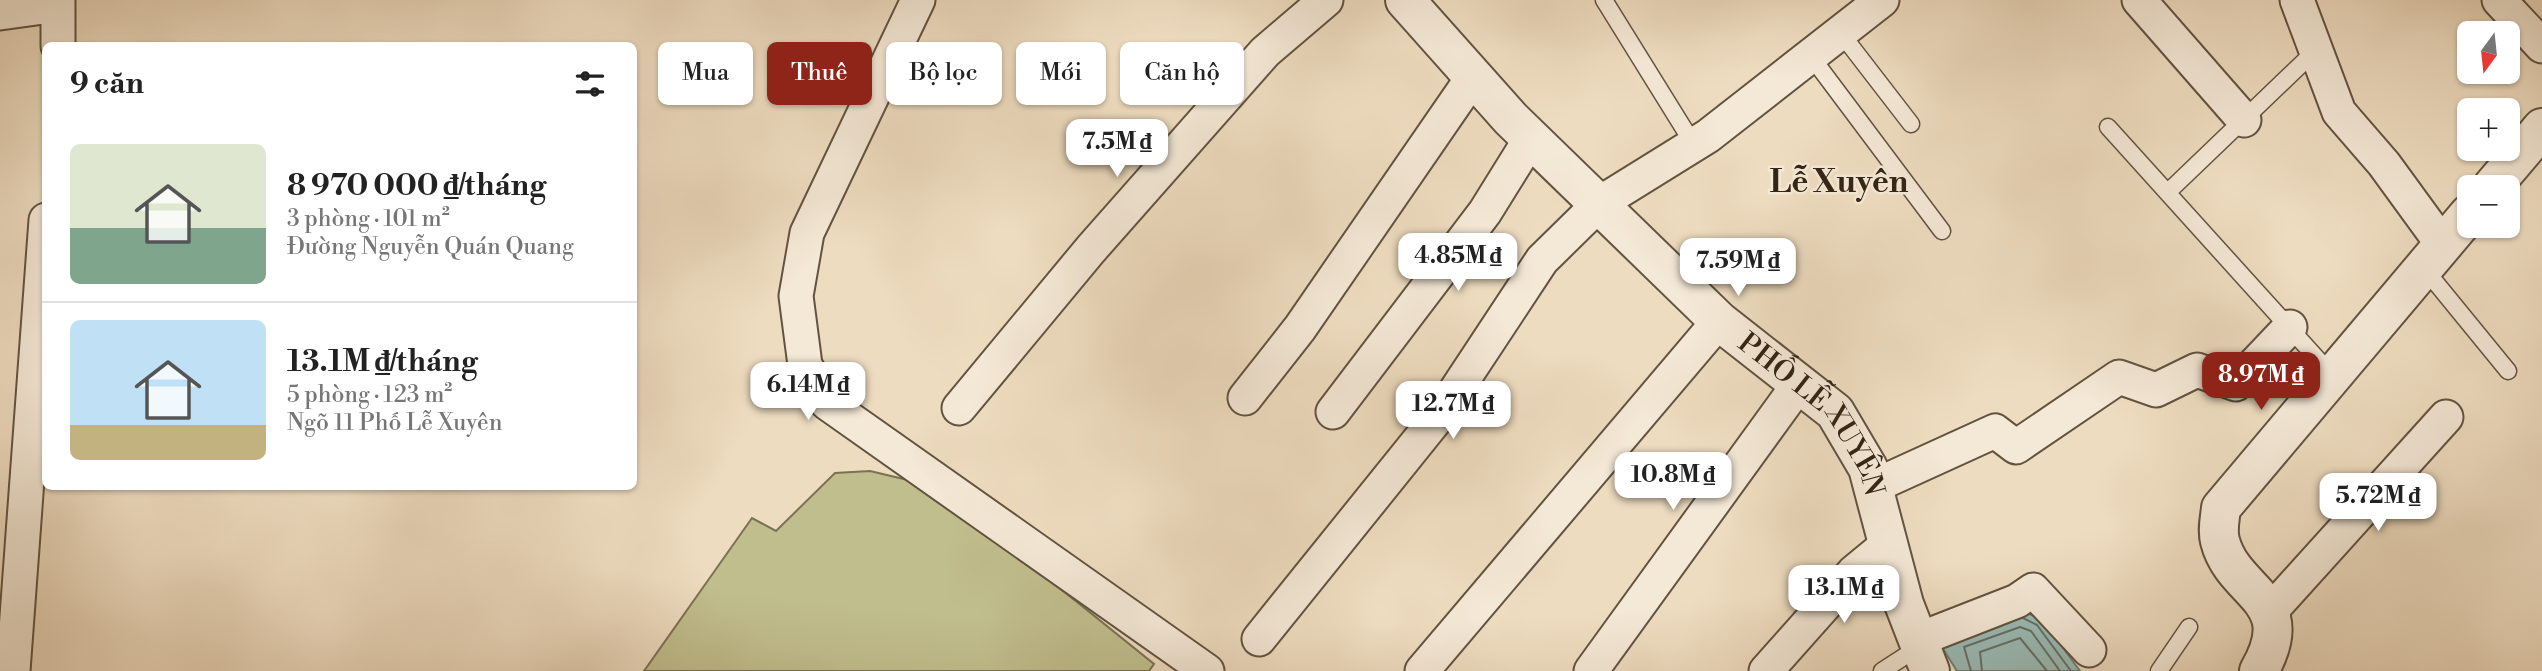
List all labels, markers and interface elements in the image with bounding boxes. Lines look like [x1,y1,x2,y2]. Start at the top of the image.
north arrow [2457,21,2520,84]
map controls [2457,21,2520,238]
chip: Mua [658,42,753,105]
chip: Thuê [767,42,872,105]
chip: Bộ lọc [886,42,1002,105]
chip: Mới [1016,42,1106,105]
chip: Căn hộ [1120,42,1244,105]
text: 9 căn [70,65,144,103]
icon: filters [571,65,609,103]
button: + [2457,98,2520,161]
pin: 7.5M ₫ [1060,120,1174,179]
text: 7.5M ₫ [1082,128,1152,156]
district label: Lễ Xuyên [1770,162,1909,202]
text: 8 970 000 ₫/tháng [287,167,546,205]
icon: home [126,172,210,256]
button: − [2457,175,2520,238]
text: 3 phòng · 101 m² [287,205,450,233]
text: Đường Nguyễn Quán Quang [287,233,574,261]
pin: 4.85M ₫ [1393,233,1523,293]
pin: 7.59M ₫ [1673,238,1803,298]
text: 4.85M ₫ [1414,242,1502,270]
text: 7.59M ₫ [1696,247,1780,275]
street label: PHỐ LỄ XUYÊN [1731,325,1892,500]
text: 13.1M ₫/tháng [287,343,478,381]
icon: home [126,348,210,432]
pin: 8.97M ₫ [2196,352,2326,412]
text: 8.97M ₫ [2218,361,2304,389]
pin: 6.14M ₫ [743,362,873,422]
text: 6.14M ₫ [766,371,850,399]
text: 5 phòng · 123 m² [287,381,452,409]
pin: 12.7M ₫ [1388,382,1518,441]
text: 12.7M ₫ [1412,390,1494,418]
text: Ngõ 11 Phố Lễ Xuyên [287,409,502,437]
pin: 10.8M ₫ [1608,452,1738,512]
text: 10.8M ₫ [1631,461,1715,489]
pin: 5.72M ₫ [2313,474,2443,533]
text: 5.72M ₫ [2336,482,2420,510]
pin: 13.1M ₫ [1779,566,1909,625]
text: 13.1M ₫ [1804,574,1884,602]

